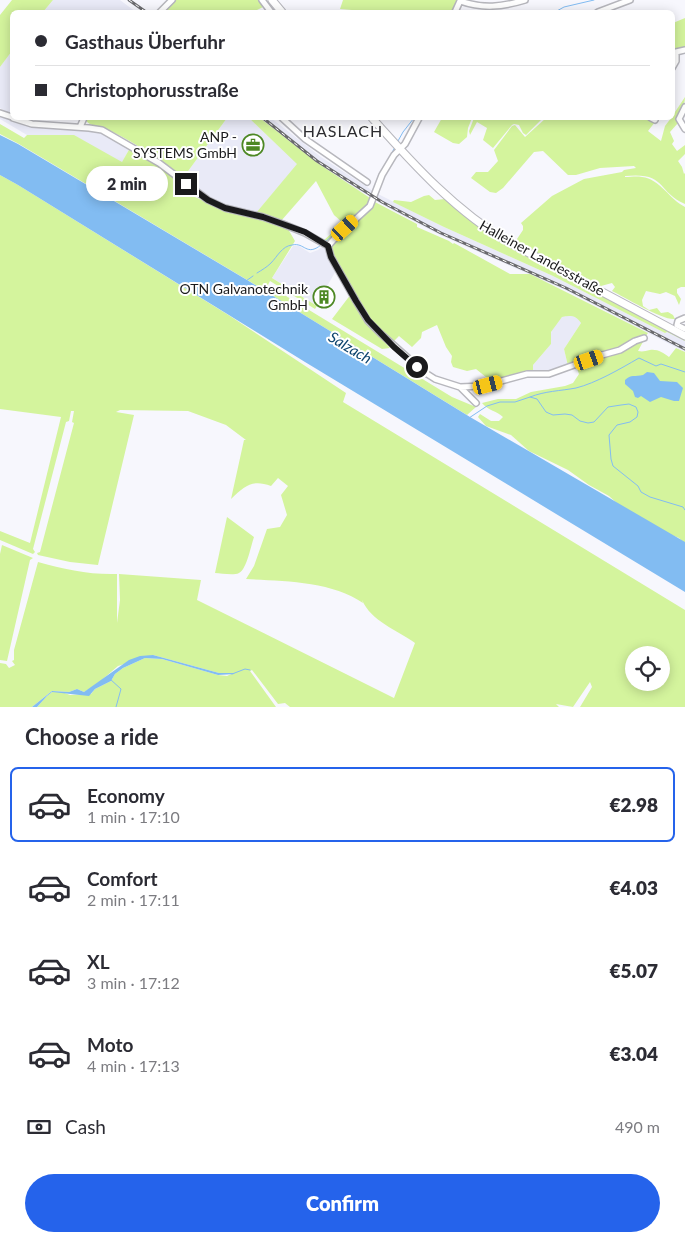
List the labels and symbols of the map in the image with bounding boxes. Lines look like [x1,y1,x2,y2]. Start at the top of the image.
district label: HASLACH [303,121,383,140]
place label: ANP - SYSTEMS GmbH [133,128,237,161]
office icon: ANP - SYSTEMS GmbH [241,133,265,157]
callout: 2 min [86,166,168,202]
route end [175,173,197,195]
car [328,212,361,244]
street label: Halleiner Landesstraße [477,216,608,299]
place label: OTN Galvanotechnik GmbH [179,280,309,313]
building icon: OTN Galvanotechnik GmbH [312,285,336,309]
water label: Salzach [326,327,375,367]
car [572,348,605,372]
route start [406,356,428,378]
car [471,374,504,396]

